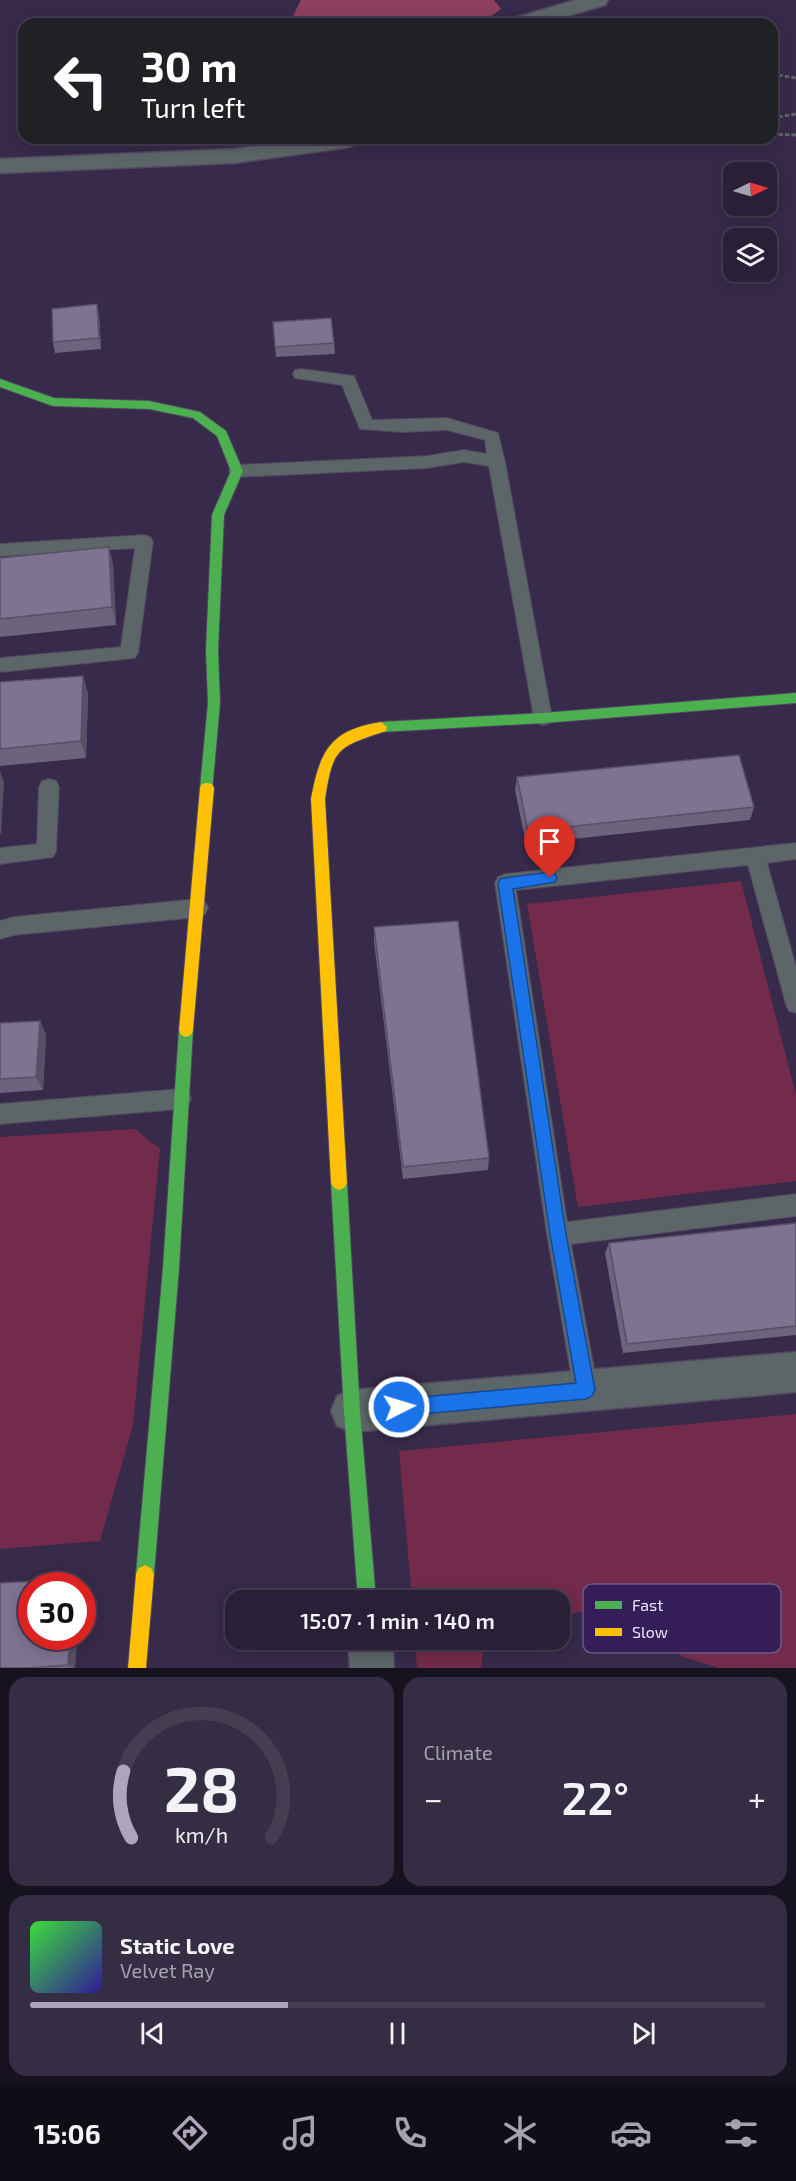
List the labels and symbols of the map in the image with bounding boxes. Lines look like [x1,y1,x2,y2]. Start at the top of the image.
north arrow [723,162,777,216]
pin [524,816,575,878]
position arrow [367,1375,431,1439]
speed limit sign: 30 [18,1572,96,1650]
legend [583,1584,781,1653]
text: Fast [632,1595,663,1614]
text: Slow [632,1622,668,1641]

